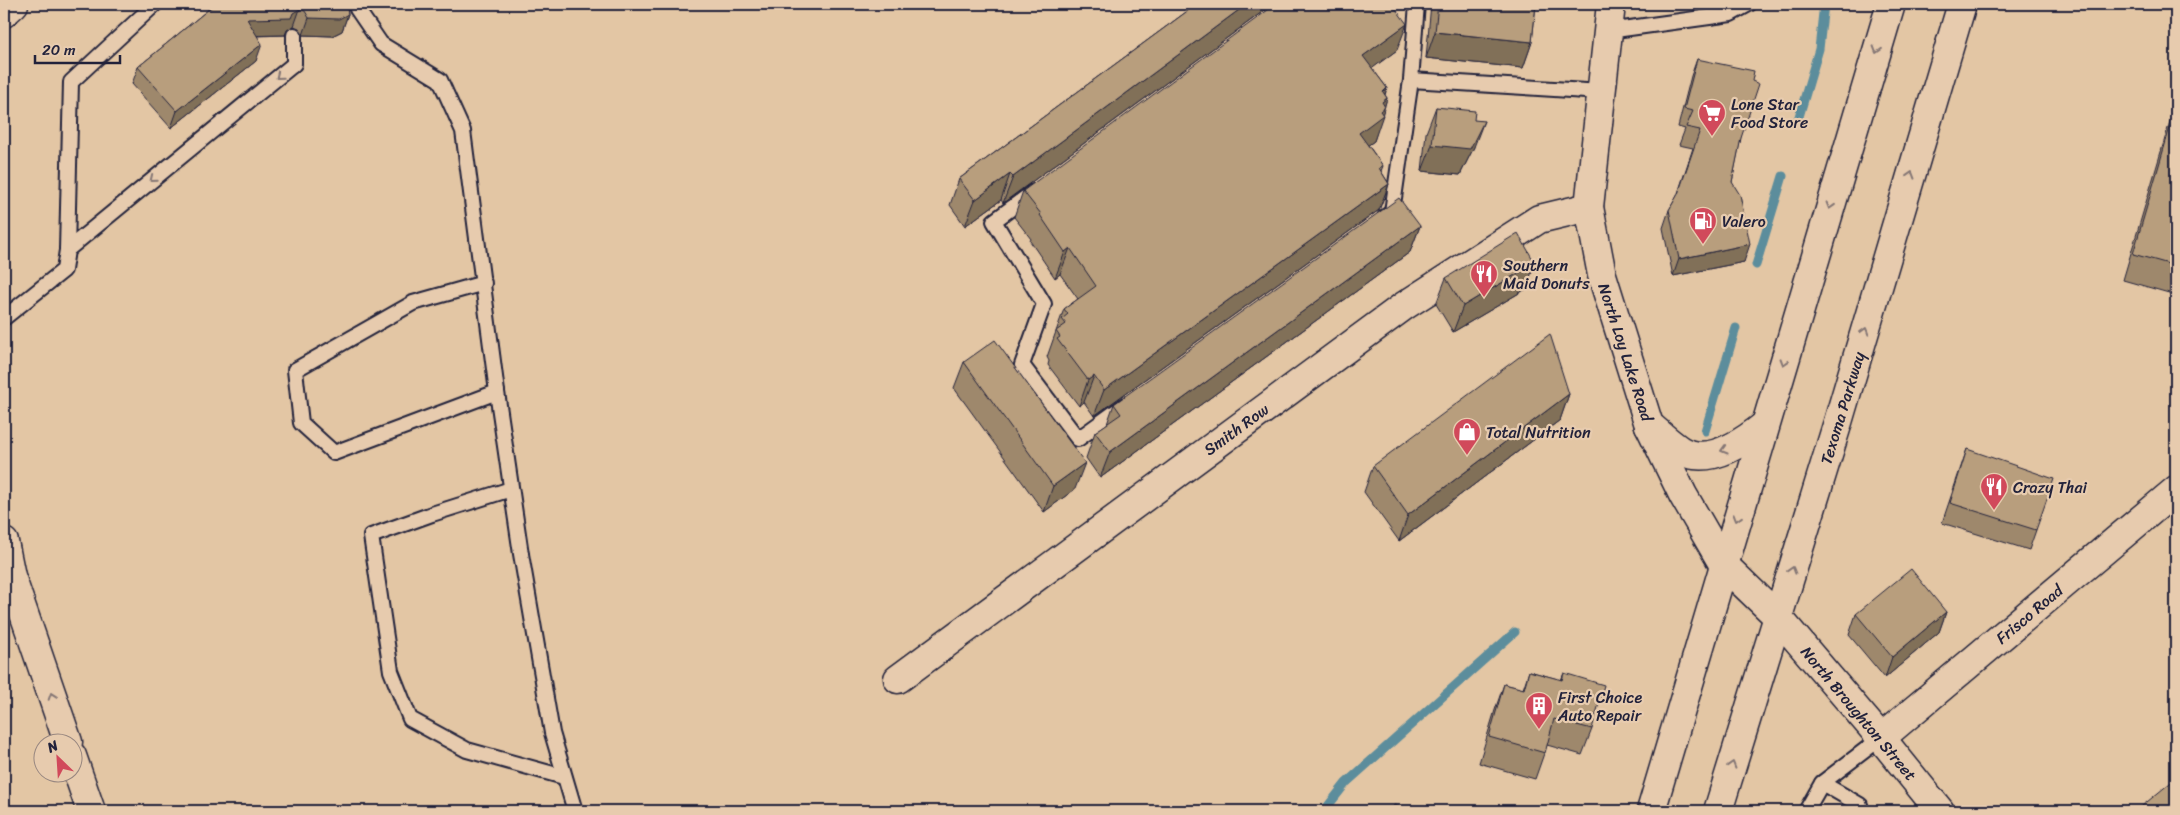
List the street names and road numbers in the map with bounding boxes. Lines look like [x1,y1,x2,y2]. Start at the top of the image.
street label: North Loy Lake Road [1589,279,1662,427]
street label: Texoma Parkway [1812,347,1874,468]
street label: Smith Row [1197,395,1276,463]
street label: Frisco Road [1989,576,2071,652]
street label: North Broughton Street [1793,639,1924,788]

